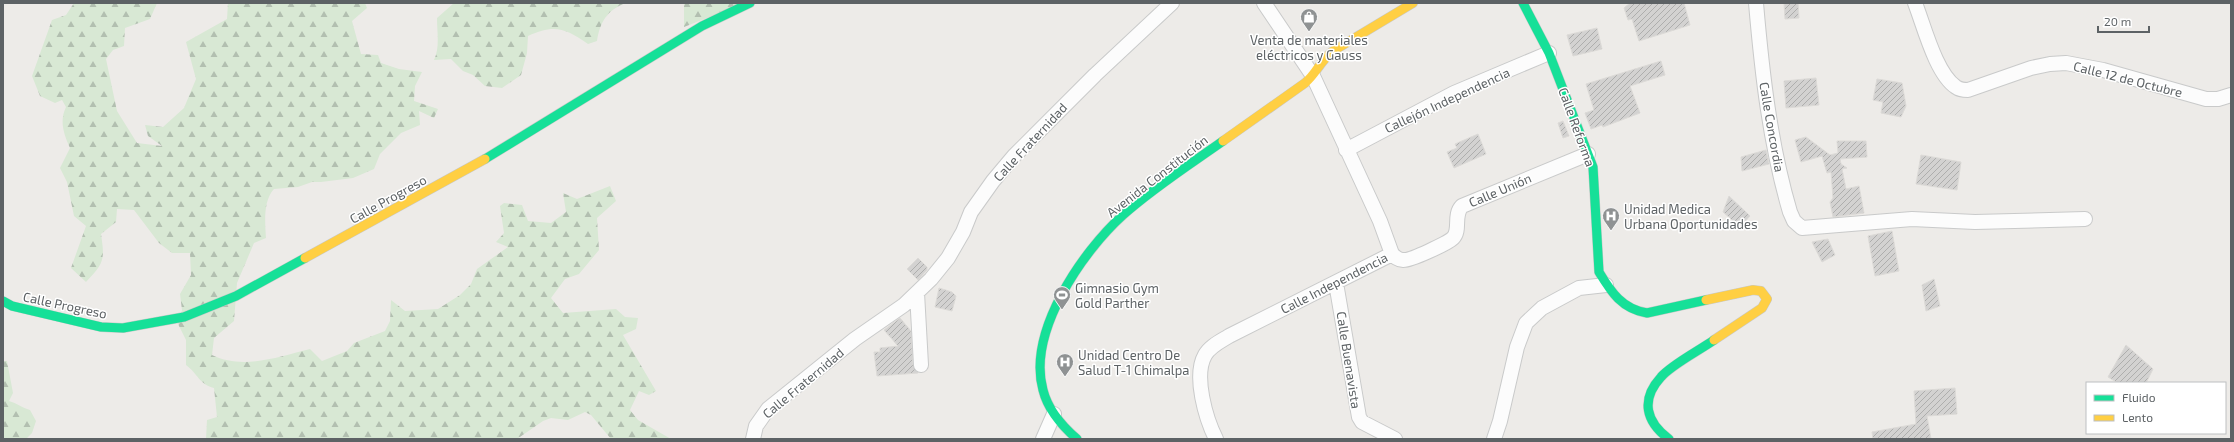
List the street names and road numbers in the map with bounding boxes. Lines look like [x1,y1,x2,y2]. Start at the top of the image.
street label: Calle 12 de Octubre [2072,58,2184,100]
street label: Callejón Independencia [1382,64,1512,136]
street label: Calle Concordia [1756,81,1788,173]
street label: Calle Reforma [1555,85,1599,169]
street label: Calle Fraternidad [990,100,1070,184]
street label: Avenida Constitución [1103,132,1211,220]
street label: Calle Unión [1466,170,1534,210]
street label: Calle Progreso [347,171,429,227]
street label: Calle Independencia [1278,249,1390,317]
street label: Calle Progreso [22,288,108,322]
street label: Calle Buenavista [1333,310,1365,410]
street label: Calle Fraternidad [759,344,847,422]

